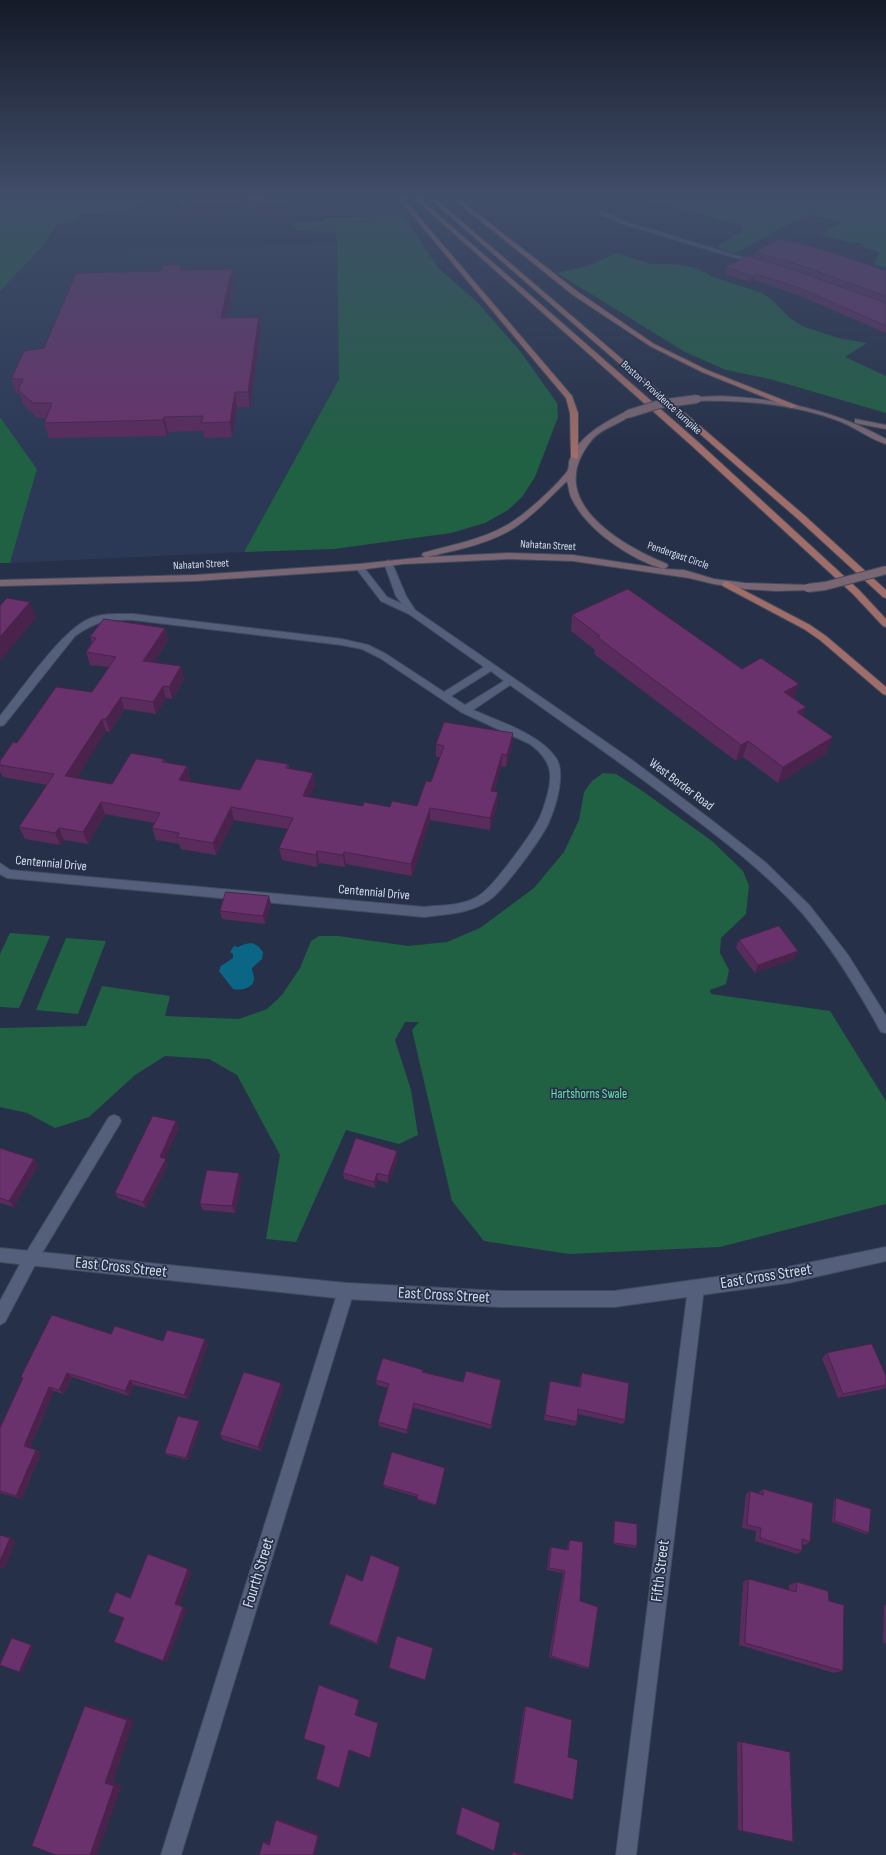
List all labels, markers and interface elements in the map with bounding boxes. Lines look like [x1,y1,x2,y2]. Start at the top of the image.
street label: Boston-Providence Turnpike [618,358,704,438]
street label: Nahatan Street [520,538,576,554]
street label: Pendergast Circle [645,539,711,573]
street label: Nahatan Street [173,557,229,573]
street label: West Border Road [646,756,716,814]
street label: Centennial Drive [15,853,87,875]
street label: Centennial Drive [338,882,410,904]
park label: Hartshorns Swale [551,1087,627,1103]
street label: East Cross Street [74,1254,168,1282]
street label: East Cross Street [719,1260,813,1294]
street label: East Cross Street [398,1284,490,1308]
street label: Fourth Street [239,1536,279,1610]
street label: Fifth Street [648,1539,674,1603]

